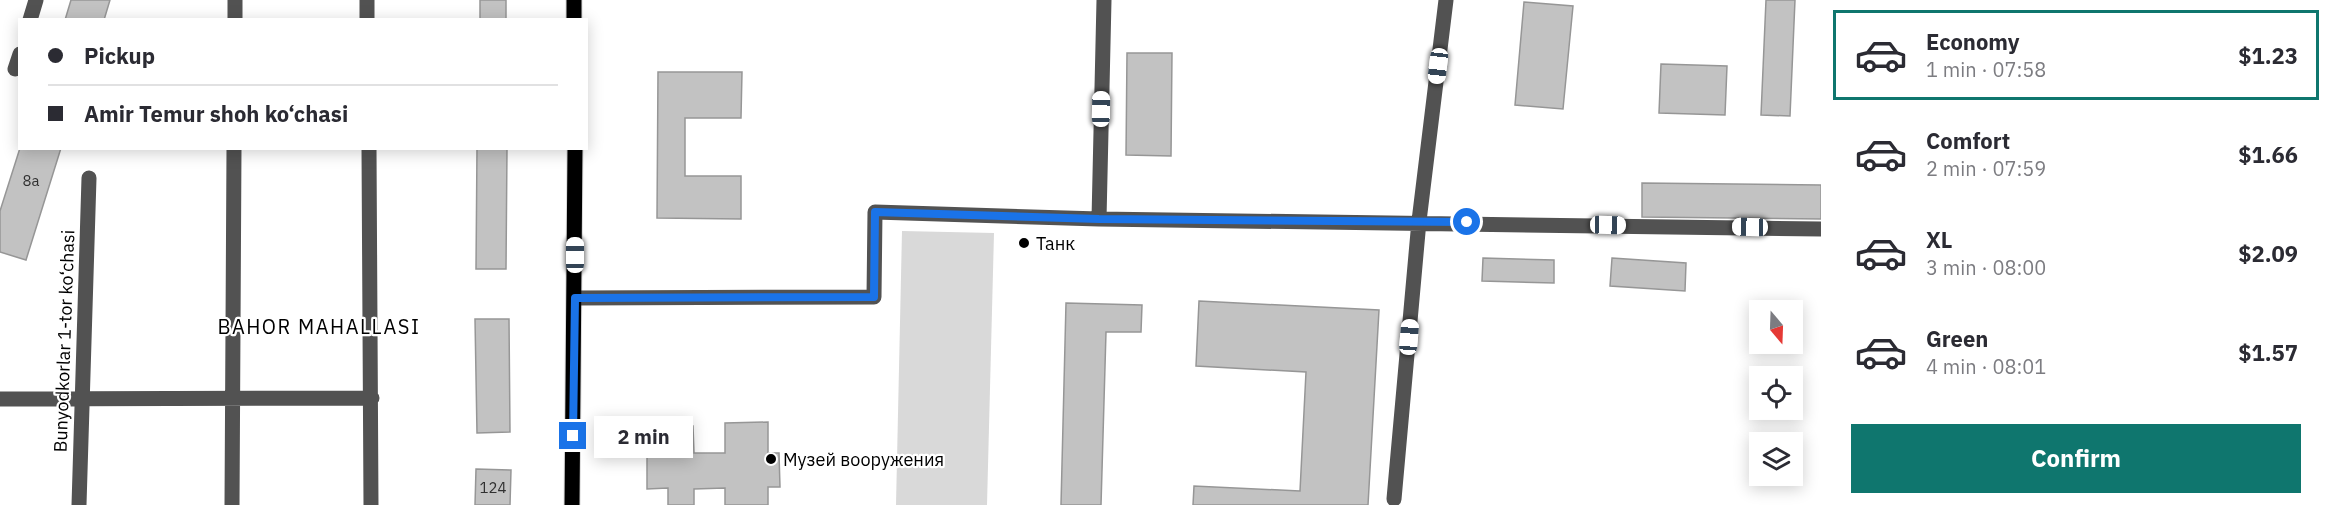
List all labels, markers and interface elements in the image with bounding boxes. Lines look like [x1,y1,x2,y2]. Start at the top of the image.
text: Economy [1926,27,2020,56]
icon: car [1854,28,1908,82]
text: Pickup [84,41,155,70]
text: $1.23 [2238,41,2298,70]
car [1427,47,1449,85]
text: 1 min · 07:58 [1926,56,2046,83]
car [1092,91,1110,127]
text: Amir Temur shoh ko‘chasi [84,99,348,128]
text: Comfort [1926,126,2010,155]
icon: car [1854,127,1908,181]
text: $1.66 [2238,140,2298,169]
text: 2 min · 07:59 [1926,155,2046,182]
house number: 8a [22,171,40,190]
route start [1453,208,1480,235]
car [1590,216,1626,234]
car [1732,218,1768,236]
text: XL [1926,225,1952,254]
icon: car [1854,226,1908,280]
street label: Bunyodkorlar 1-tor ko‘chasi [49,229,79,453]
place label: Танк [1036,232,1075,255]
marker: Танк [1017,236,1031,250]
car [566,237,584,273]
text: $2.09 [2238,239,2298,268]
text: 3 min · 08:00 [1926,254,2046,281]
north arrow [1749,300,1803,354]
map controls [1749,300,1803,486]
district label: BAHOR MAHALLASI [218,313,420,340]
car [1398,318,1420,356]
text: Green [1926,324,1988,353]
icon: car [1854,325,1908,379]
text: $1.57 [2238,338,2298,367]
text: 4 min · 08:01 [1926,353,2046,380]
button: locate [1749,366,1803,420]
callout: 2 min [594,415,693,457]
route end [559,422,586,449]
text: 2 min [617,423,670,450]
button: Confirm [1851,424,2301,493]
button: layers [1749,432,1803,486]
place label: Музей вооружения [783,448,944,471]
marker: Музей вооружения [764,452,778,466]
house number: 124 [479,478,507,497]

